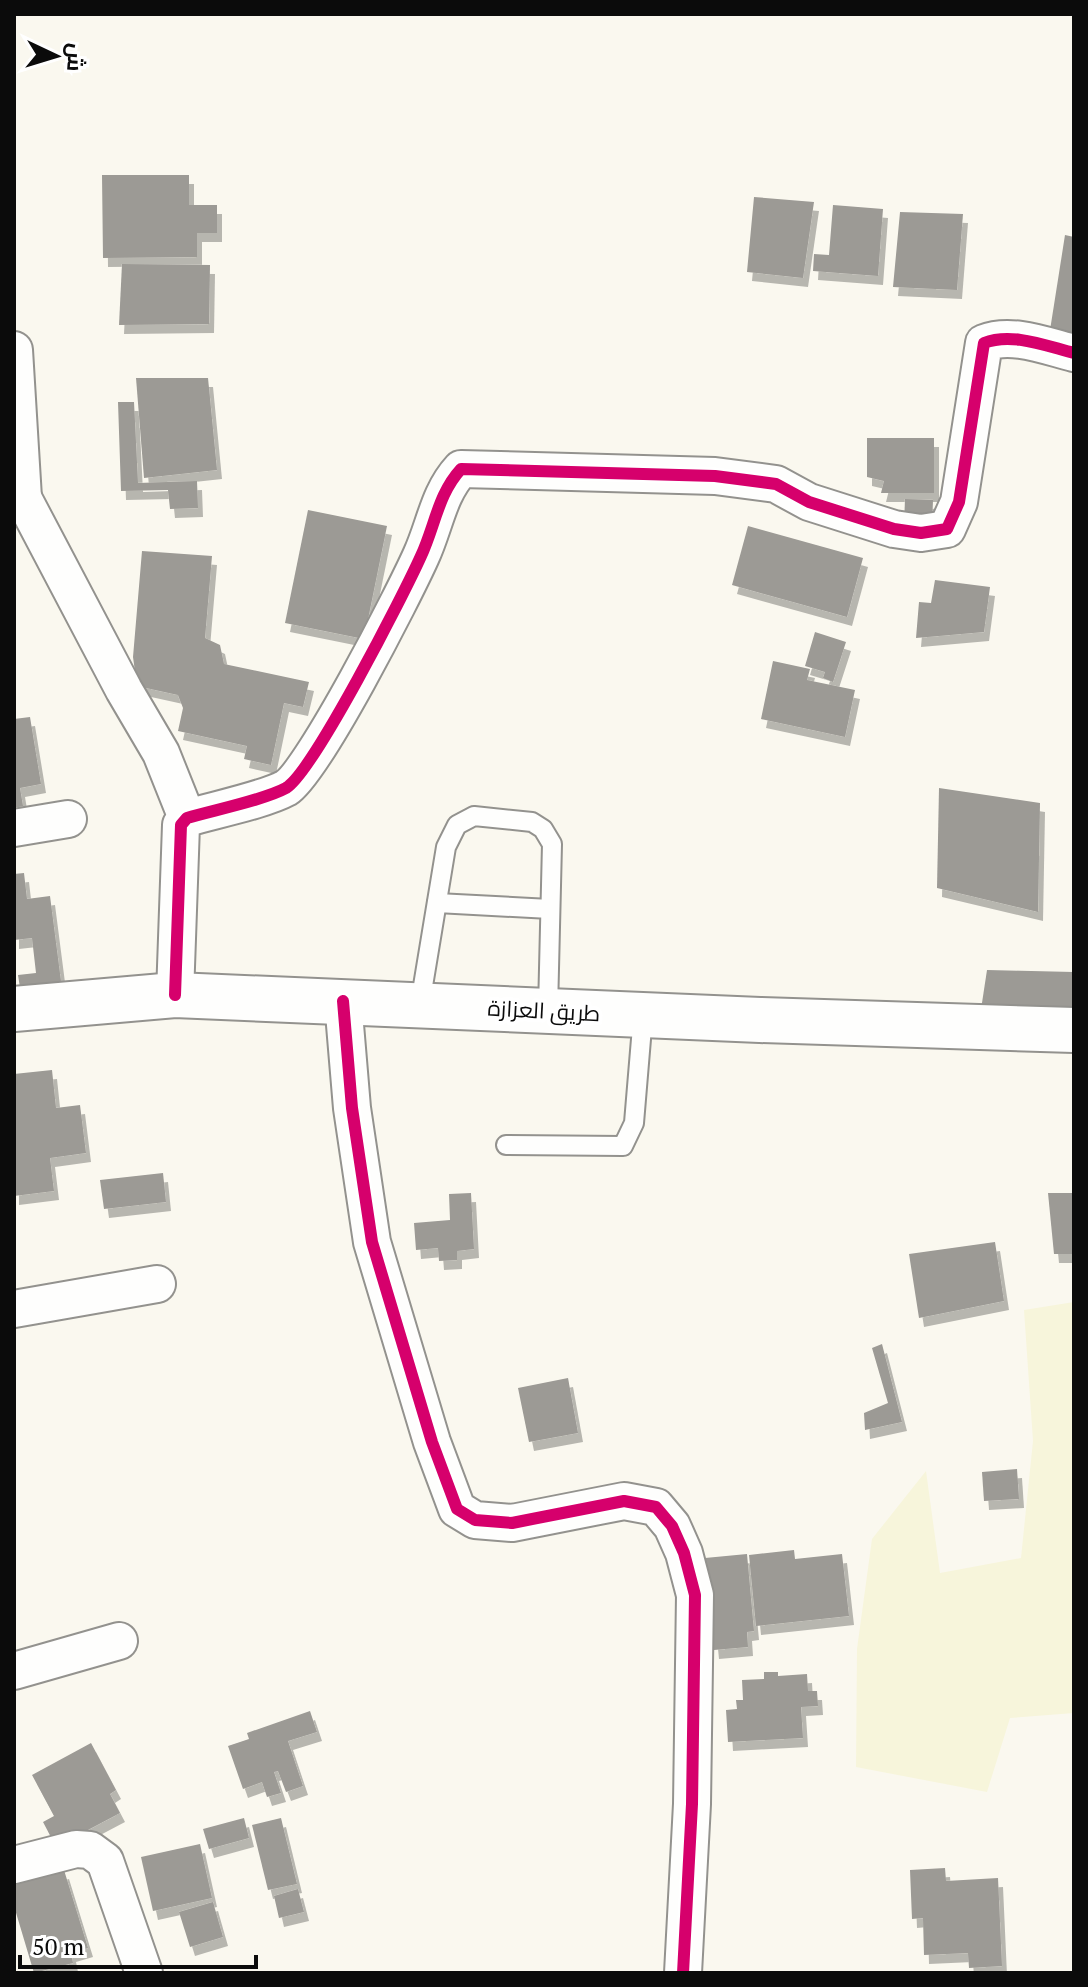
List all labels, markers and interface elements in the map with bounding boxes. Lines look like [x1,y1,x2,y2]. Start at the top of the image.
north arrow [16,16,96,96]
text: ش [61,42,92,73]
street label: طريق العزازة [487,993,601,1027]
scale bar [20,1919,256,1969]
text: 50 m [32,1930,84,1962]

